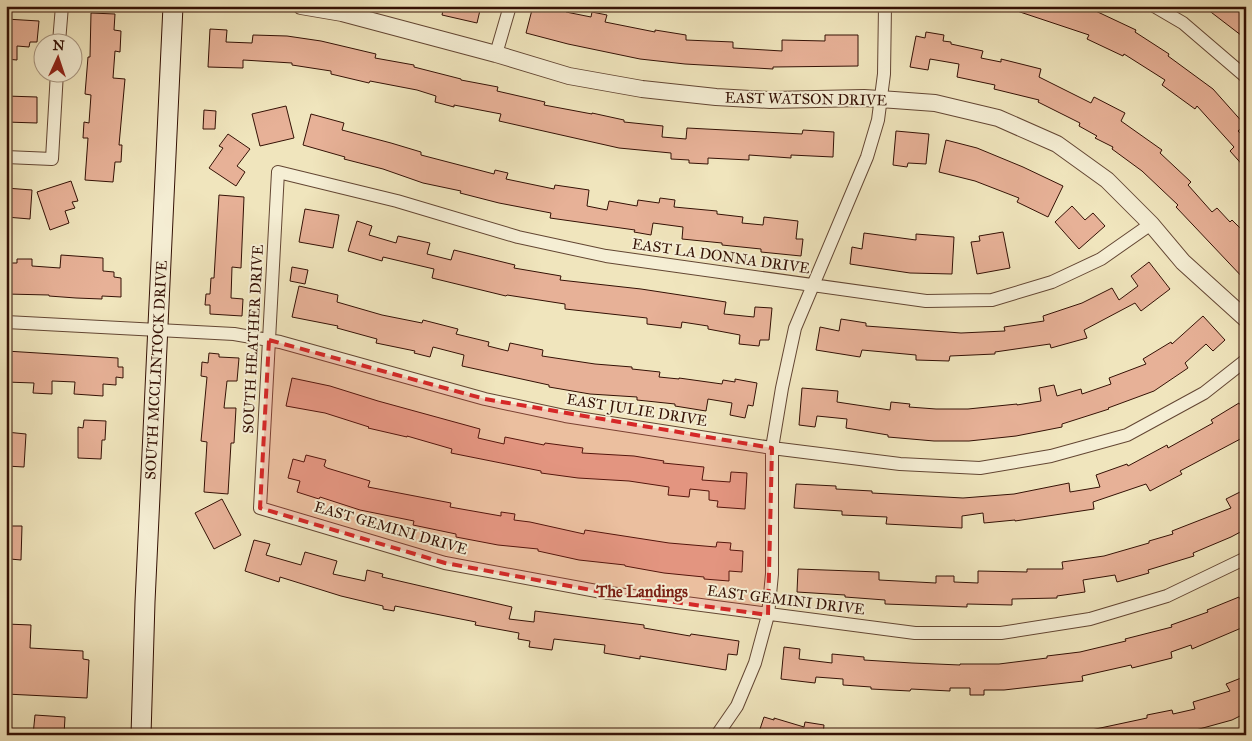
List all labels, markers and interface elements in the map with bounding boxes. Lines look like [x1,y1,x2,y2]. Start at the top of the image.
north arrow [32,32,82,82]
text: N [52,37,65,54]
street label: EAST WATSON DRIVE [725,89,888,109]
street label: EAST LA DONNA DRIVE [631,235,811,277]
street label: SOUTH HEATHER DRIVE [239,244,267,434]
street label: SOUTH MCCLINTOCK DRIVE [141,259,171,480]
street label: EAST JULIE DRIVE [565,390,709,431]
street label: EAST GEMINI DRIVE [312,497,470,559]
street label: EAST GEMINI DRIVE [706,581,866,619]
district label: The Landings [595,582,688,602]

